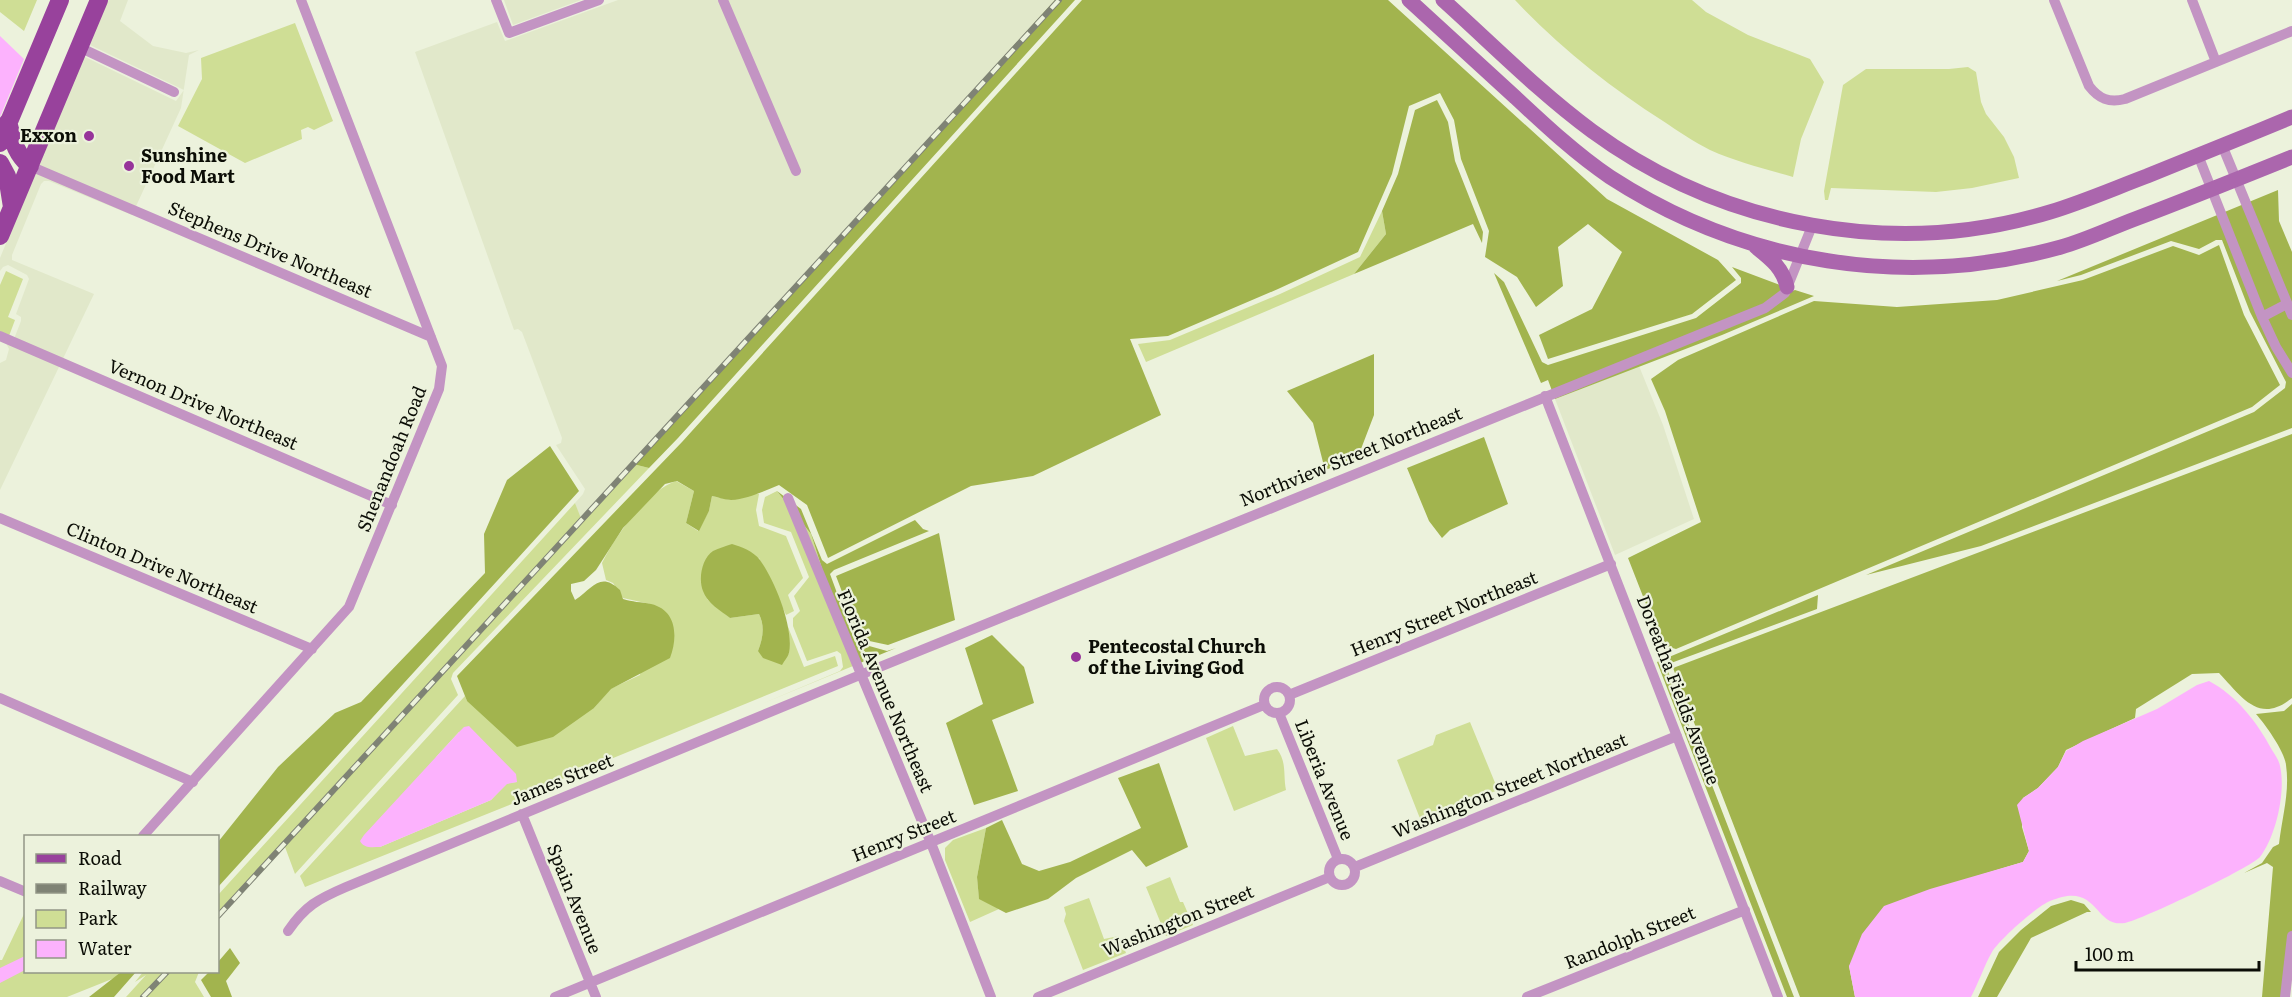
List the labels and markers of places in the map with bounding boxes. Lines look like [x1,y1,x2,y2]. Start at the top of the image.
place label: Exxon [20,121,77,148]
marker: Exxon [82,129,96,143]
place label: Sunshine Food Mart [141,141,235,189]
marker: Sunshine Food Mart [122,159,136,173]
place label: Pentecostal Church of the Living God [1088,632,1266,680]
marker: Pentecostal Church of the Living God [1069,650,1083,664]

